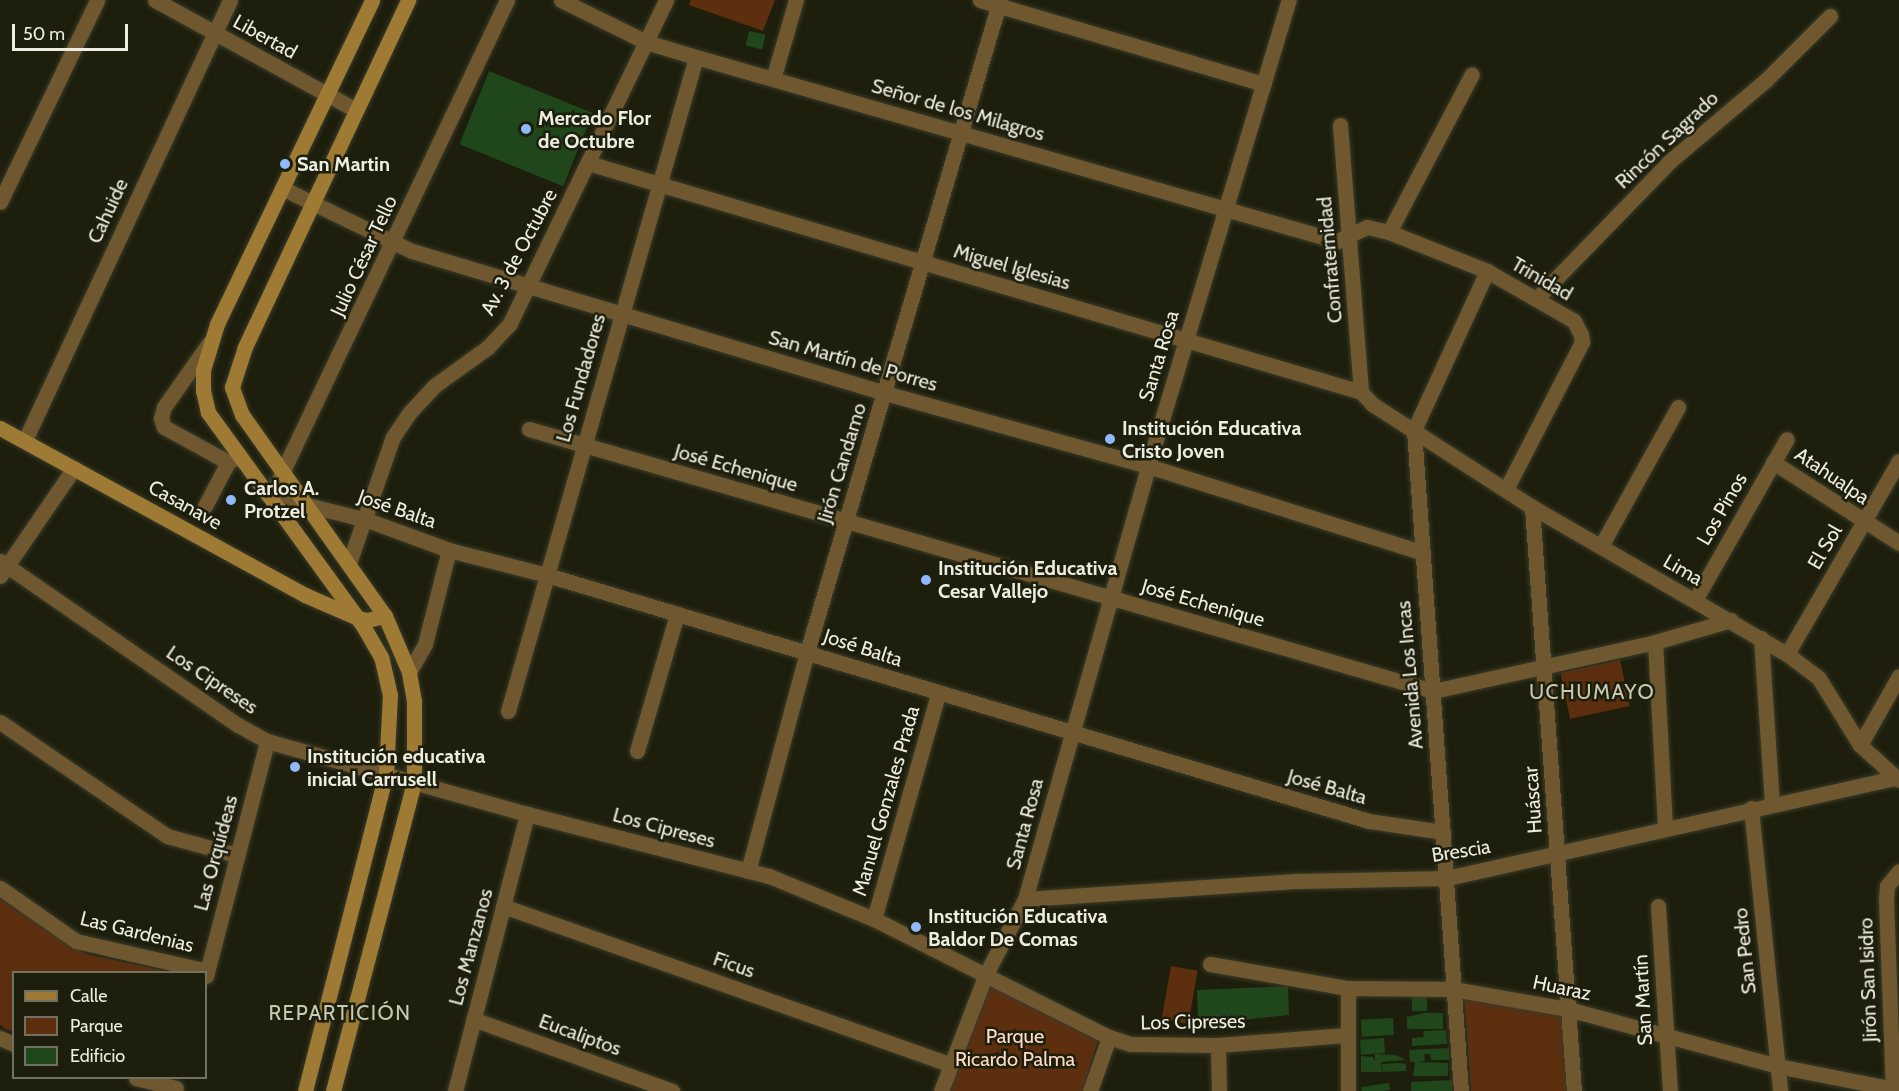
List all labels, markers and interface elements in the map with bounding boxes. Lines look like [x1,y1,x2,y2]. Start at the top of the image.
street label: Libertad [229,10,301,64]
scale bar [15,12,130,50]
text: 50 m [23,23,65,45]
street label: Señor de los Milagros [869,74,1047,146]
street label: Rincón Sagrado [1611,86,1723,194]
place label: Mercado Flor de Octubre [538,106,651,153]
marker: Mercado Flor de Octubre [519,122,533,136]
place label: San Martin [297,152,390,176]
marker: San Martin [278,157,292,171]
street label: Cahuide [83,175,133,247]
street label: Av. 3 de Octubre [476,185,562,319]
street label: Julio César Tello [326,192,402,320]
street label: Confraternidad [1313,196,1347,324]
street label: Miguel Iglesias [951,239,1073,295]
street label: Trinidad [1507,252,1577,306]
street label: Santa Rosa [1134,308,1184,404]
street label: Los Fundadores [551,311,611,445]
street label: San Martín de Porres [766,325,940,397]
street label: Jirón Candamo [812,400,872,526]
place label: Institución Educativa Cristo Joven [1122,416,1301,463]
marker: Institución Educativa Cristo Joven [1103,432,1117,446]
street label: José Echenique [672,439,800,497]
street label: Atahualpa [1790,442,1874,510]
street label: Los Pinos [1692,469,1752,549]
street label: Casanave [144,475,226,535]
place label: Carlos A. Protzel [244,476,319,523]
street label: José Balta [355,484,439,534]
marker: Carlos A. Protzel [222,491,240,509]
street label: El Sol [1803,520,1847,574]
street label: Lima [1659,549,1707,591]
place label: Institución Educativa Cesar Vallejo [938,556,1117,603]
marker: Institución Educativa Cesar Vallejo [919,573,933,587]
street label: José Echenique [1139,574,1267,632]
street label: Avenida Los Incas [1392,600,1428,750]
street label: José Balta [821,624,905,672]
street label: Los Cipreses [162,641,262,719]
district label: UCHUMAYO [1529,679,1655,705]
street label: Manuel Gonzales Prada [847,703,925,899]
place label: Institución educativa inicial Carrusell [307,744,486,791]
marker: Institución educativa inicial Carrusell [288,760,302,774]
street label: José Balta [1285,764,1369,810]
street label: Huáscar [1519,766,1547,834]
street label: Santa Rosa [1001,776,1049,872]
street label: Las Orquídeas [189,793,243,913]
street label: Los Cipreses [610,803,718,853]
street label: Brescia [1430,835,1492,867]
street label: Los Manzanos [444,886,498,1008]
place label: Institución Educativa Baldor De Comas [928,904,1107,951]
street label: Las Gardenias [78,906,196,958]
street label: San Pedro [1729,907,1761,995]
street label: Jirón San Isidro [1854,917,1882,1043]
marker: Institución Educativa Baldor De Comas [909,920,923,934]
street label: Ficus [710,947,758,983]
street label: San Martín [1629,954,1657,1046]
street label: Huaraz [1531,970,1593,1006]
legend [12,971,207,1079]
text: Calle [70,985,107,1007]
district label: REPARTICIÓN [268,1000,412,1026]
street label: Eucaliptos [536,1009,624,1061]
street label: Los Cipreses [1140,1009,1246,1035]
text: Parque [70,1015,123,1037]
park label: Parque Ricardo Palma [955,1024,1075,1071]
text: Edificio [70,1045,125,1067]

